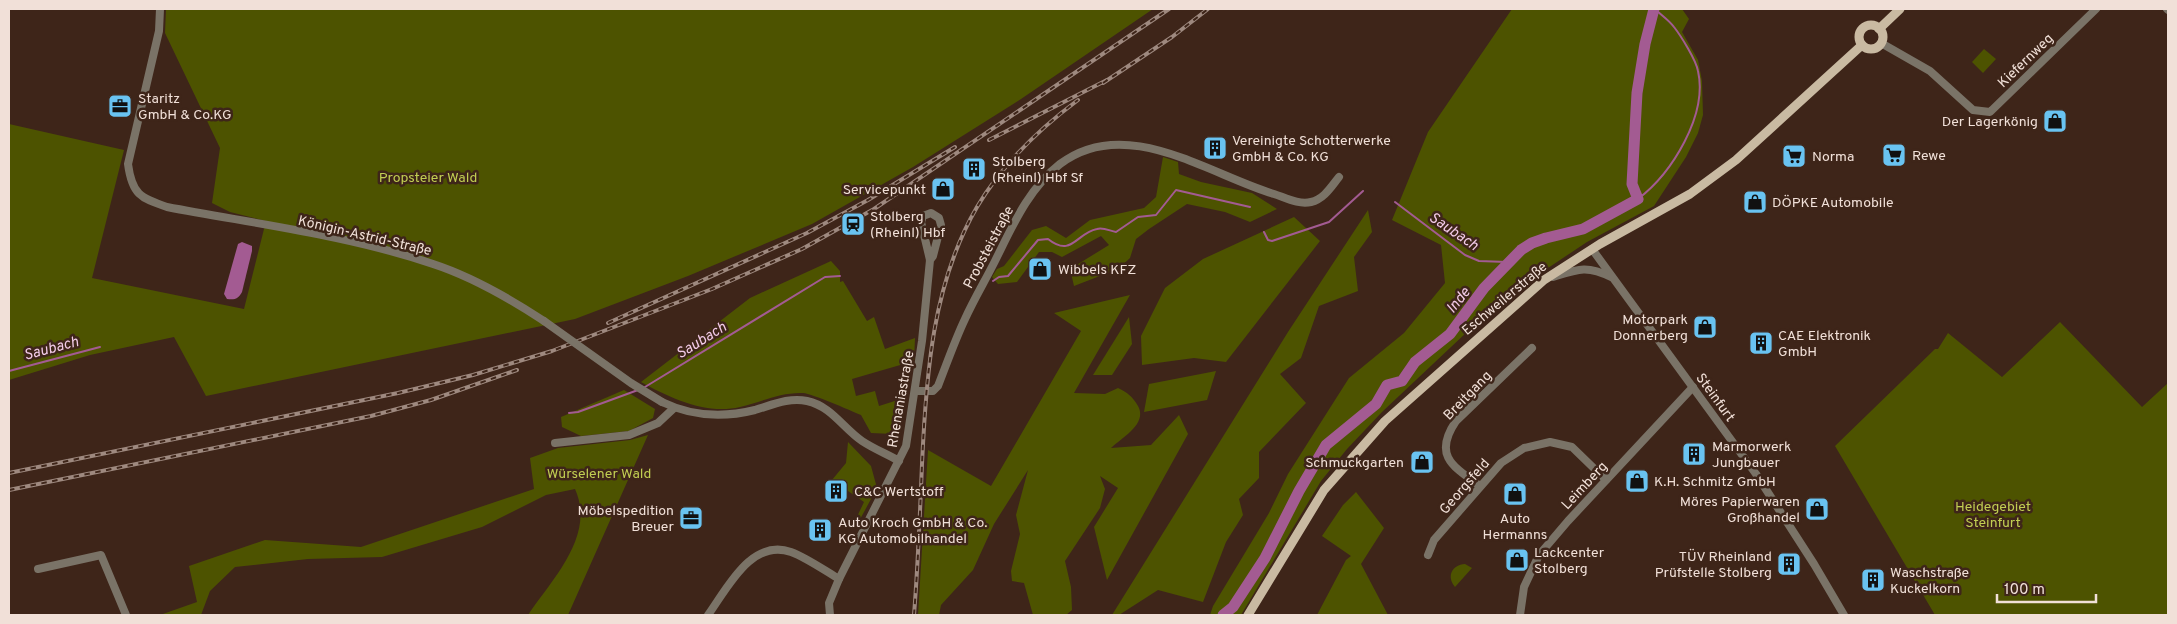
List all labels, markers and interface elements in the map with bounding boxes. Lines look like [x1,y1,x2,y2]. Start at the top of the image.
street label: Kiefernweg [1995,30,2057,92]
place label: Staritz GmbH & Co.KG [138,91,232,124]
office icon: Staritz GmbH & Co.KG [107,93,133,119]
shop icon: Der Lagerkönig [2042,108,2068,134]
place label: Der Lagerkönig [1942,114,2038,131]
place label: Vereinigte Schotterwerke GmbH & Co. KG [1232,133,1391,166]
building icon: Vereinigte Schotterwerke GmbH & Co. KG [1202,135,1228,161]
supermarket icon: Rewe [1881,142,1907,168]
supermarket icon: Norma [1781,143,1807,169]
place label: Rewe [1912,148,1946,165]
place label: Norma [1812,149,1854,166]
place label: Stolberg (Rheinl) Hbf Sf [992,154,1083,187]
building icon: Stolberg (Rheinl) Hbf Sf [961,156,987,182]
park label: Propsteier Wald [379,170,477,187]
shop icon: Servicepunkt [930,176,956,202]
place label: Servicepunkt [843,182,926,199]
shop icon: DÖPKE Automobile [1742,189,1768,215]
place label: DÖPKE Automobile [1772,194,1894,212]
street label: Probsteistraße [960,204,1018,292]
place label: Stolberg (Rheinl) Hbf [870,209,945,242]
water label: Saubach [1425,209,1482,256]
station icon: Stolberg (Rheinl) Hbf [840,211,866,237]
street label: Königin-Astrid-Straße [296,213,433,260]
shop icon: Wibbels KFZ [1027,256,1053,282]
street label: Eschweilerstraße [1459,259,1551,340]
place label: Wibbels KFZ [1058,262,1136,279]
water label: Inde [1443,284,1476,318]
place label: Motorpark Donnerberg [1613,312,1688,345]
shop icon: Motorpark Donnerberg [1692,314,1718,340]
water label: Saubach [673,318,731,364]
place label: CAE Elektronik GmbH [1778,328,1871,361]
building icon: CAE Elektronik GmbH [1748,330,1774,356]
water label: Saubach [22,333,81,366]
street label: Rhenaniastraße [885,349,918,449]
street label: Breitgang [1440,368,1496,424]
street label: Steinfurt [1692,370,1738,425]
place label: Marmorwerk Jungbauer [1712,439,1791,472]
building icon: Marmorwerk Jungbauer [1681,441,1707,467]
shop icon: Schmuckgarten [1409,449,1435,475]
place label: Schmuckgarten [1305,455,1404,472]
street label: Georgsfeld [1436,456,1494,518]
street label: Leimberg [1559,458,1612,514]
park label: Würselener Wald [547,466,651,483]
shop icon: K.H. Schmitz GmbH [1624,468,1650,494]
place label: K.H. Schmitz GmbH [1654,474,1776,491]
building icon: C&C Wertstoff [823,478,849,504]
shop icon: Auto Hermanns [1502,481,1528,507]
place label: C&C Wertstoff [854,484,944,501]
place label: Möres Papierwaren Großhandel [1680,494,1800,527]
shop icon: Möres Papierwaren Großhandel [1804,496,1830,522]
park label: Heidegebiet Steinfurt [1955,499,2031,532]
place label: Möbelspedition Breuer [578,503,675,536]
office icon: Möbelspedition Breuer [678,505,704,531]
place label: Auto Hermanns [1483,511,1547,544]
place label: Auto Kroch GmbH & Co. KG Automobilhandel [838,515,987,548]
building icon: Auto Kroch GmbH & Co. KG Automobilhandel [807,517,833,543]
place label: Lackcenter Stolberg [1534,545,1605,578]
shop icon: Lackcenter Stolberg [1504,547,1530,573]
place label: TÜV Rheinland Prüfstelle Stolberg [1655,548,1772,582]
building icon: TÜV Rheinland Prüfstelle Stolberg [1776,551,1802,577]
place label: Waschstraße Kuckelkorn [1890,565,1969,598]
building icon: Waschstraße Kuckelkorn [1860,567,1886,593]
scale bar [1997,572,2096,604]
text: 100 m [2004,581,2045,600]

